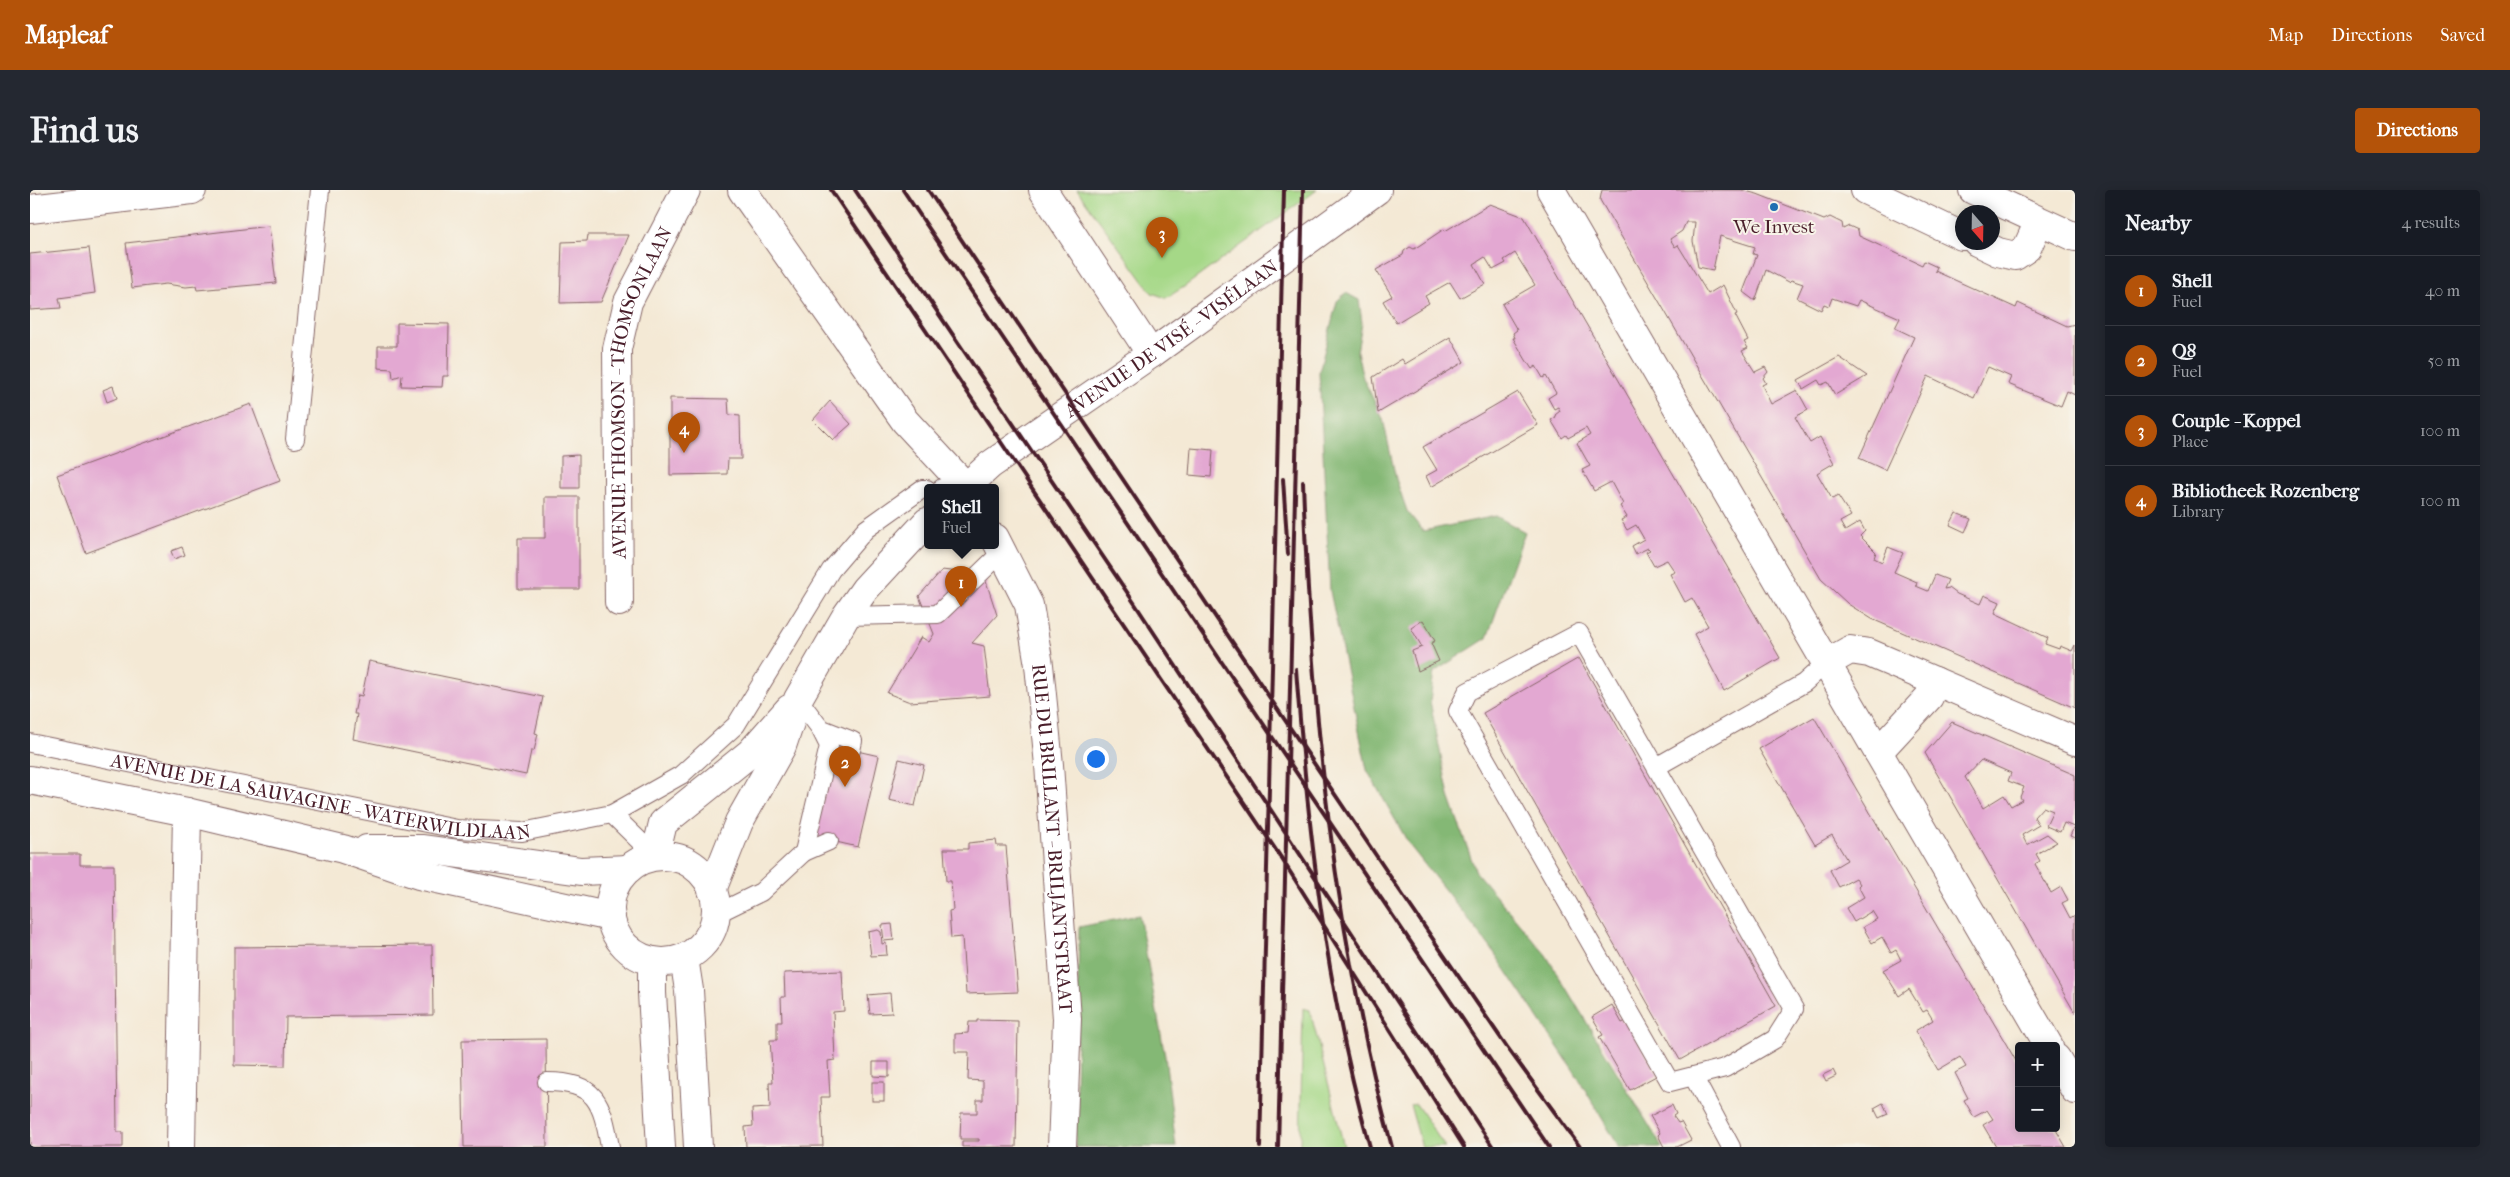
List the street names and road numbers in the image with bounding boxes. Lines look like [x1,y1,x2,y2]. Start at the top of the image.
street label: AVENUE THOMSON - THOMSONLAAN [606,223,677,560]
street label: AVENUE DE VISÉ - VISÉLAAN [1060,255,1283,423]
street label: RUE DU BRILLANT - BRILJANTSTRAAT [1027,663,1077,1014]
street label: AVENUE DE LA SAUVAGINE - WATERWILDLAAN [108,749,533,845]

